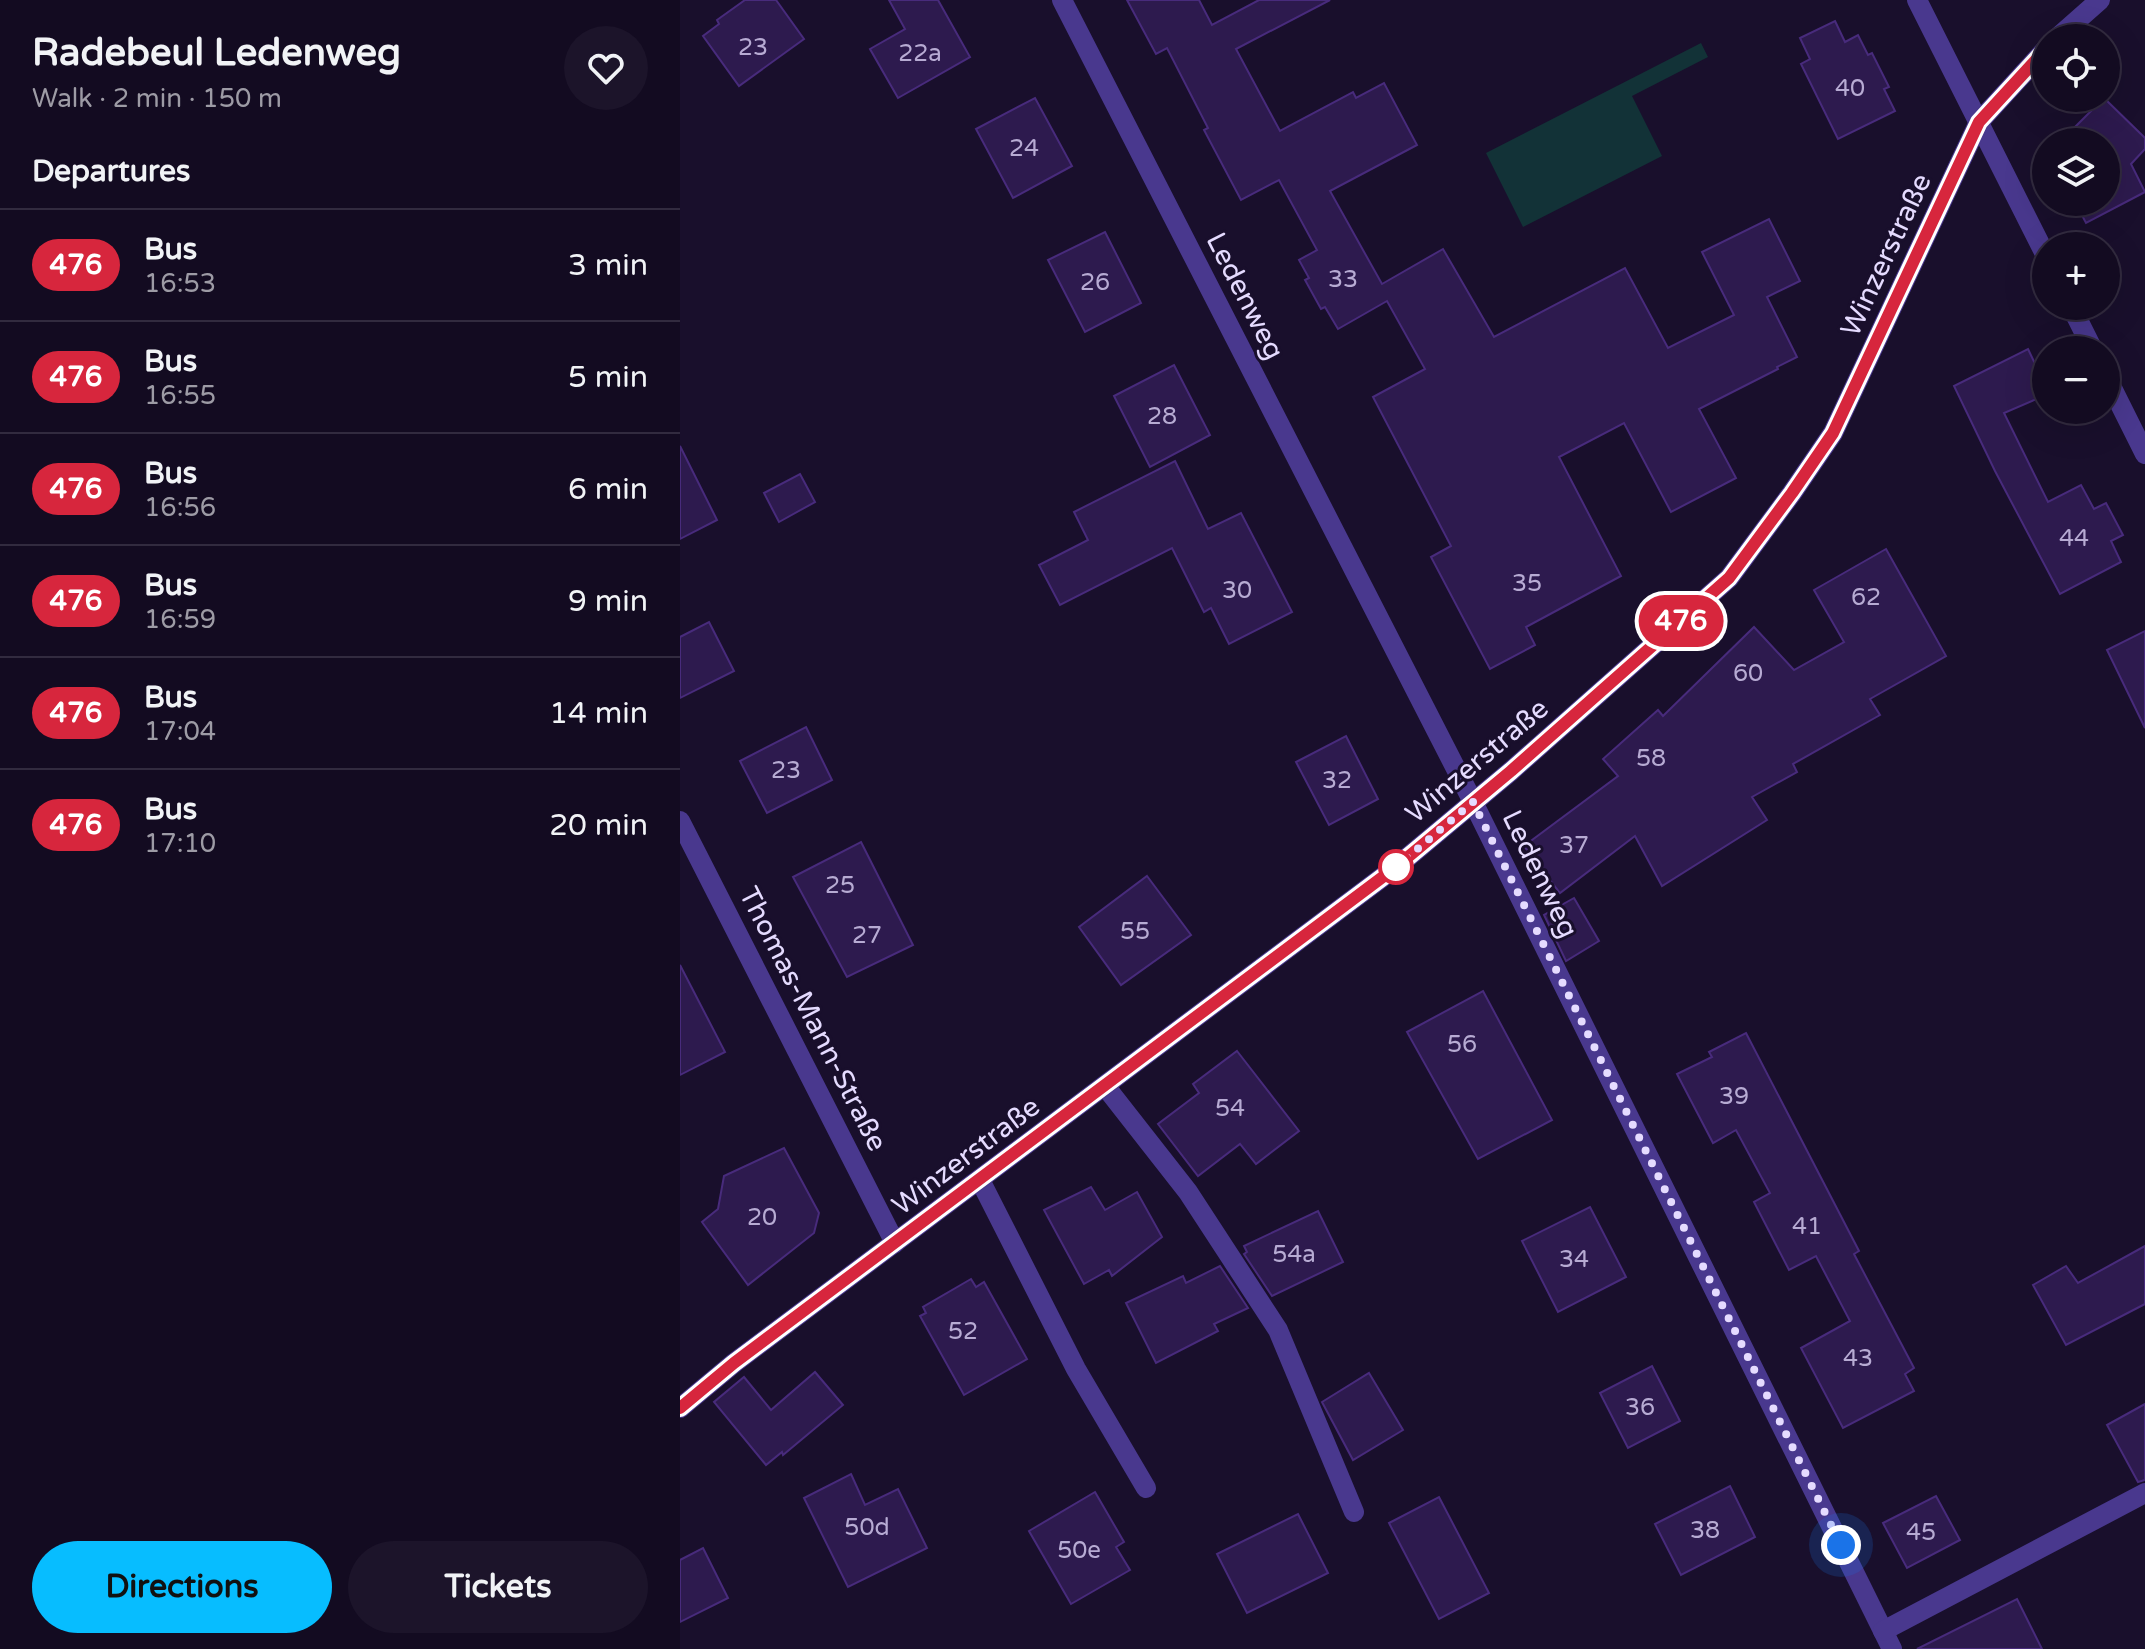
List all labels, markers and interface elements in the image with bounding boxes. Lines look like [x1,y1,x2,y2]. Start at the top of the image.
map controls [2032,24,2120,424]
button: locate [2032,24,2120,112]
button: heart [564,26,648,110]
text: Radebeul Ledenweg [32,30,401,76]
house number: 23 [738,33,768,62]
house number: 22a [898,39,942,68]
house number: 40 [1835,74,1865,103]
text: Walk · 2 min · 150 m [32,83,282,114]
button: layers [2032,128,2120,216]
house number: 24 [1009,134,1039,163]
text: Departures [32,153,190,190]
street label: Winzerstraße [1833,168,1939,342]
street label: Ledenweg [1199,227,1291,365]
text: Bus [144,231,197,268]
button: + [2032,232,2120,320]
text: 3 min [568,247,648,284]
text: 476 [50,248,102,282]
house number: 33 [1328,265,1358,294]
text: 16:53 [144,268,216,299]
house number: 26 [1080,268,1110,297]
button: − [2032,336,2120,424]
text: Bus [144,343,197,380]
text: 5 min [568,359,648,396]
text: 476 [50,360,102,394]
text: 16:55 [144,380,216,411]
house number: 28 [1147,402,1177,431]
text: Bus [144,455,197,492]
text: 6 min [568,471,648,508]
text: 476 [50,472,102,506]
text: 16:56 [144,492,216,523]
house number: 44 [2059,524,2089,553]
text: Bus [144,567,197,604]
house number: 35 [1512,569,1542,598]
house number: 30 [1222,576,1252,605]
text: 9 min [568,583,648,620]
house number: 62 [1851,583,1881,612]
text: 476 [50,584,102,618]
line badge: 476 [1635,595,1727,647]
text: 16:59 [144,604,216,635]
text: 476 [1655,604,1707,638]
house number: 60 [1733,659,1763,688]
text: Bus [144,679,197,716]
street label: Winzerstraße [1399,691,1555,831]
text: 14 min [549,695,648,732]
text: 476 [50,696,102,730]
text: 17:04 [144,716,216,747]
house number: 58 [1636,744,1666,773]
house number: 23 [771,756,801,785]
house number: 32 [1322,766,1352,795]
text: Bus [144,791,197,828]
street label: Ledenweg [1495,805,1585,943]
text: 20 min [549,807,648,844]
text: 476 [50,808,102,842]
text: 17:10 [144,828,216,859]
house number: 37 [1559,831,1589,860]
unlabelled marker [1379,850,1413,884]
house number: 25 [825,871,855,900]
street label: Thomas-Mann-Straße [732,881,894,1157]
house number: 55 [1120,917,1150,946]
house number: 27 [852,921,882,950]
house number: 56 [1447,1030,1477,1059]
house number: 39 [1719,1082,1749,1111]
street label: Winzerstraße [886,1089,1046,1223]
house number: 54 [1215,1094,1245,1123]
house number: 20 [747,1203,777,1232]
house number: 41 [1792,1212,1822,1241]
house number: 54a [1272,1240,1316,1269]
house number: 34 [1559,1245,1589,1274]
house number: 52 [948,1317,978,1346]
house number: 43 [1843,1344,1873,1373]
house number: 36 [1625,1393,1655,1422]
house number: 50d [844,1513,890,1542]
house number: 38 [1690,1516,1720,1545]
house number: 45 [1906,1518,1936,1547]
your location [1821,1525,1861,1565]
house number: 50e [1057,1536,1101,1565]
button: Directions [32,1541,332,1633]
button: Tickets [348,1541,648,1633]

